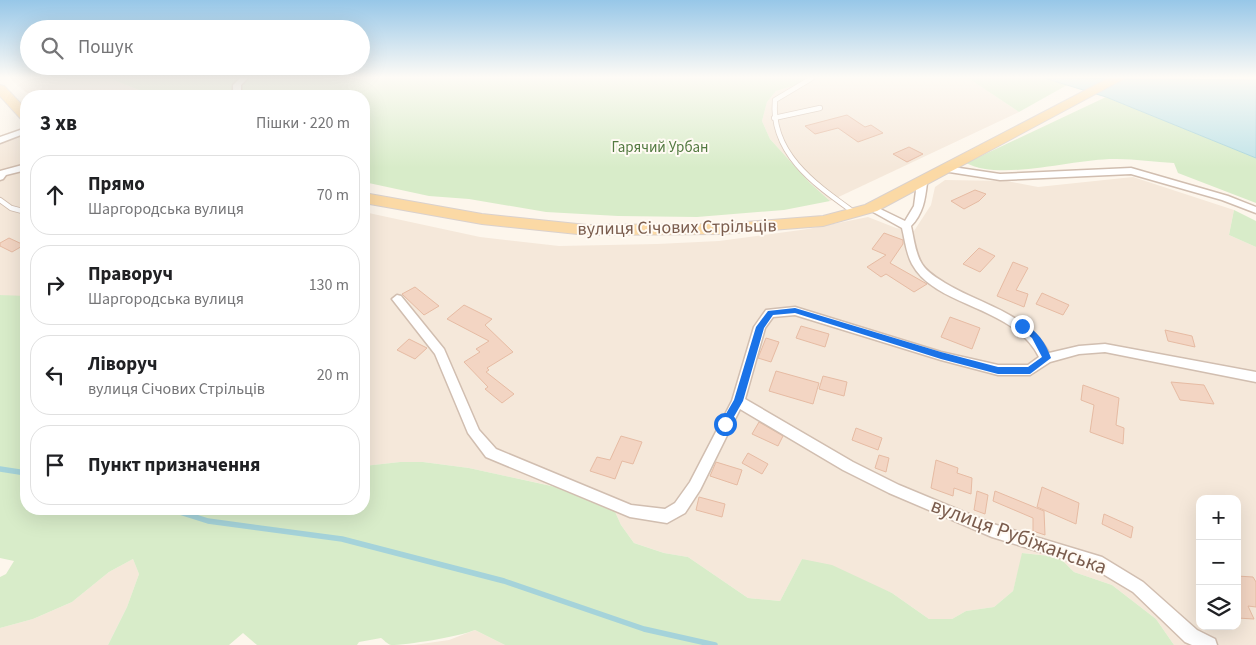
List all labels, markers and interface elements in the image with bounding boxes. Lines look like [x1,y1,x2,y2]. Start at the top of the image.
search box [20,20,370,75]
icon: search [38,34,66,62]
text: Пошук [78,34,133,61]
text: 3 хв [40,108,77,138]
text: Пішки · 220 m [256,112,350,134]
park label: Гарячий Урбан [612,137,708,158]
text: Прямо [88,171,145,198]
icon: ahead [41,181,69,209]
text: 70 m [317,184,349,206]
text: Шаргородська вулиця [88,198,244,220]
street label: вулиця Січових Стрільців [577,213,777,242]
text: Праворуч [88,261,173,288]
icon: right [41,271,69,299]
text: 130 m [309,274,349,296]
text: Шаргородська вулиця [88,288,244,310]
route end [1011,315,1034,338]
text: Ліворуч [88,351,157,378]
icon: left [41,361,69,389]
text: 20 m [317,364,349,386]
text: вулиця Січових Стрільців [88,378,265,400]
route start [714,413,737,436]
icon: arrive [41,451,69,479]
text: Пункт призначення [88,452,260,479]
street label: вулиця Рубіжанська [927,490,1111,582]
map controls [1196,495,1241,630]
button: + [1196,495,1241,540]
button: − [1196,540,1241,585]
button: layers [1196,585,1241,630]

